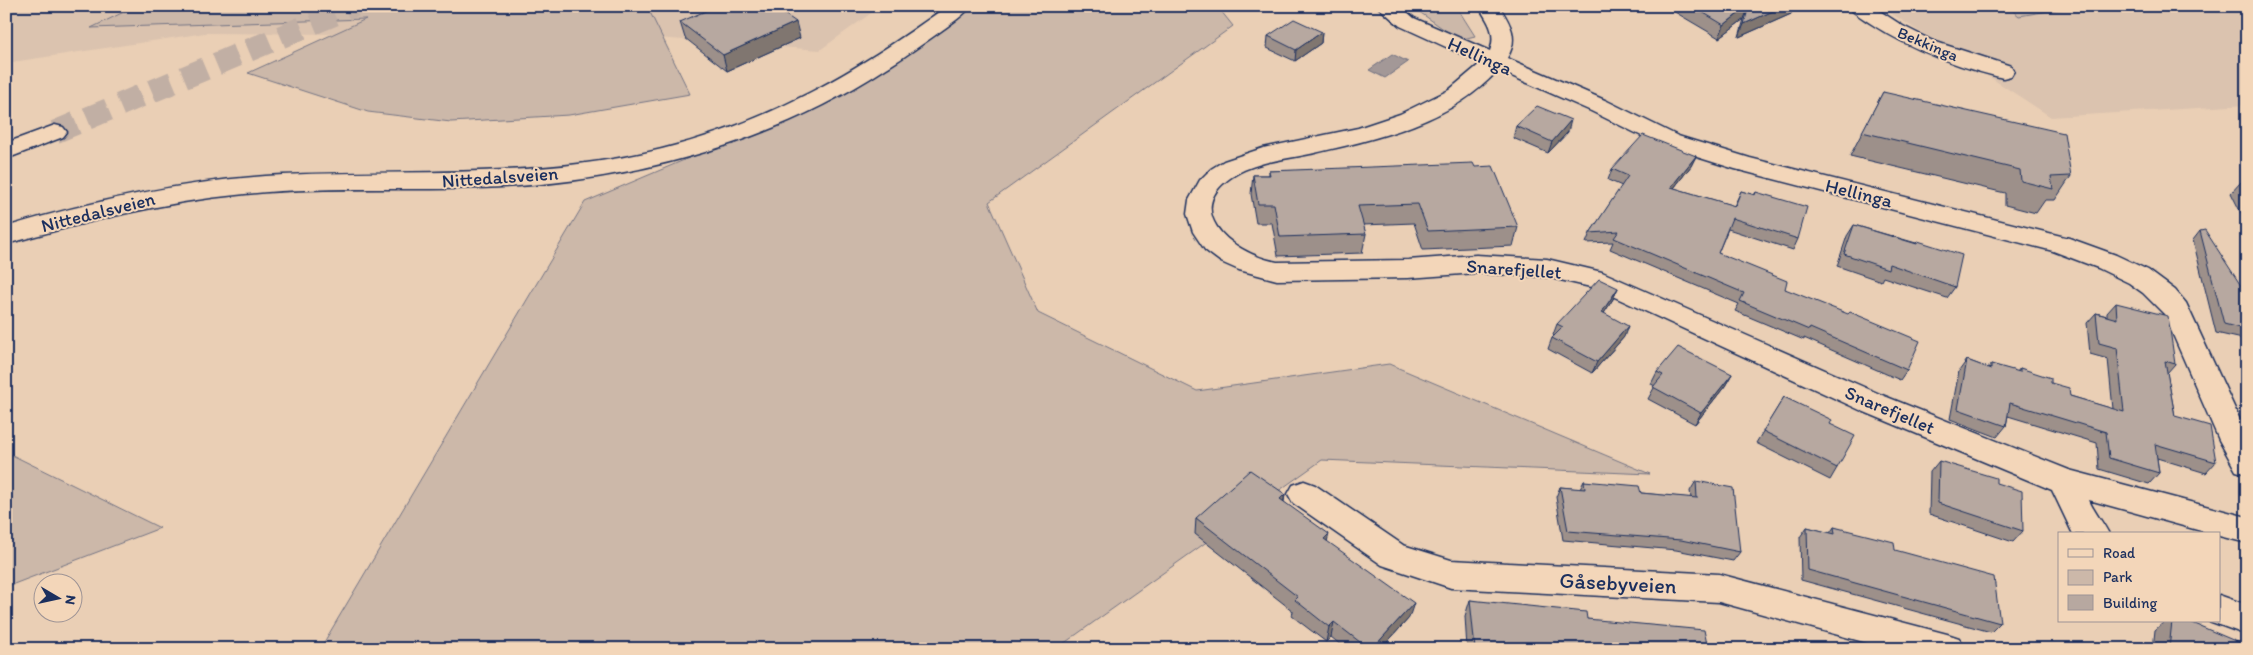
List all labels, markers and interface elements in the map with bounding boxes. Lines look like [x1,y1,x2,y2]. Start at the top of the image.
street label: Bekkinga [1895,23,1962,66]
street label: Hellinga [1444,32,1516,80]
street label: Nittedalsveien [441,161,559,193]
street label: Hellinga [1823,174,1895,212]
street label: Nittedalsveien [39,187,157,237]
street label: Snarefjellet [1466,254,1562,284]
street label: Snarefjellet [1842,381,1938,439]
legend [2058,532,2220,622]
text: Road [2103,544,2136,562]
street label: Gåsebyveien [1559,566,1678,600]
text: Park [2103,568,2133,586]
north arrow [32,572,82,622]
text: N [61,594,79,606]
text: Building [2103,594,2157,612]

